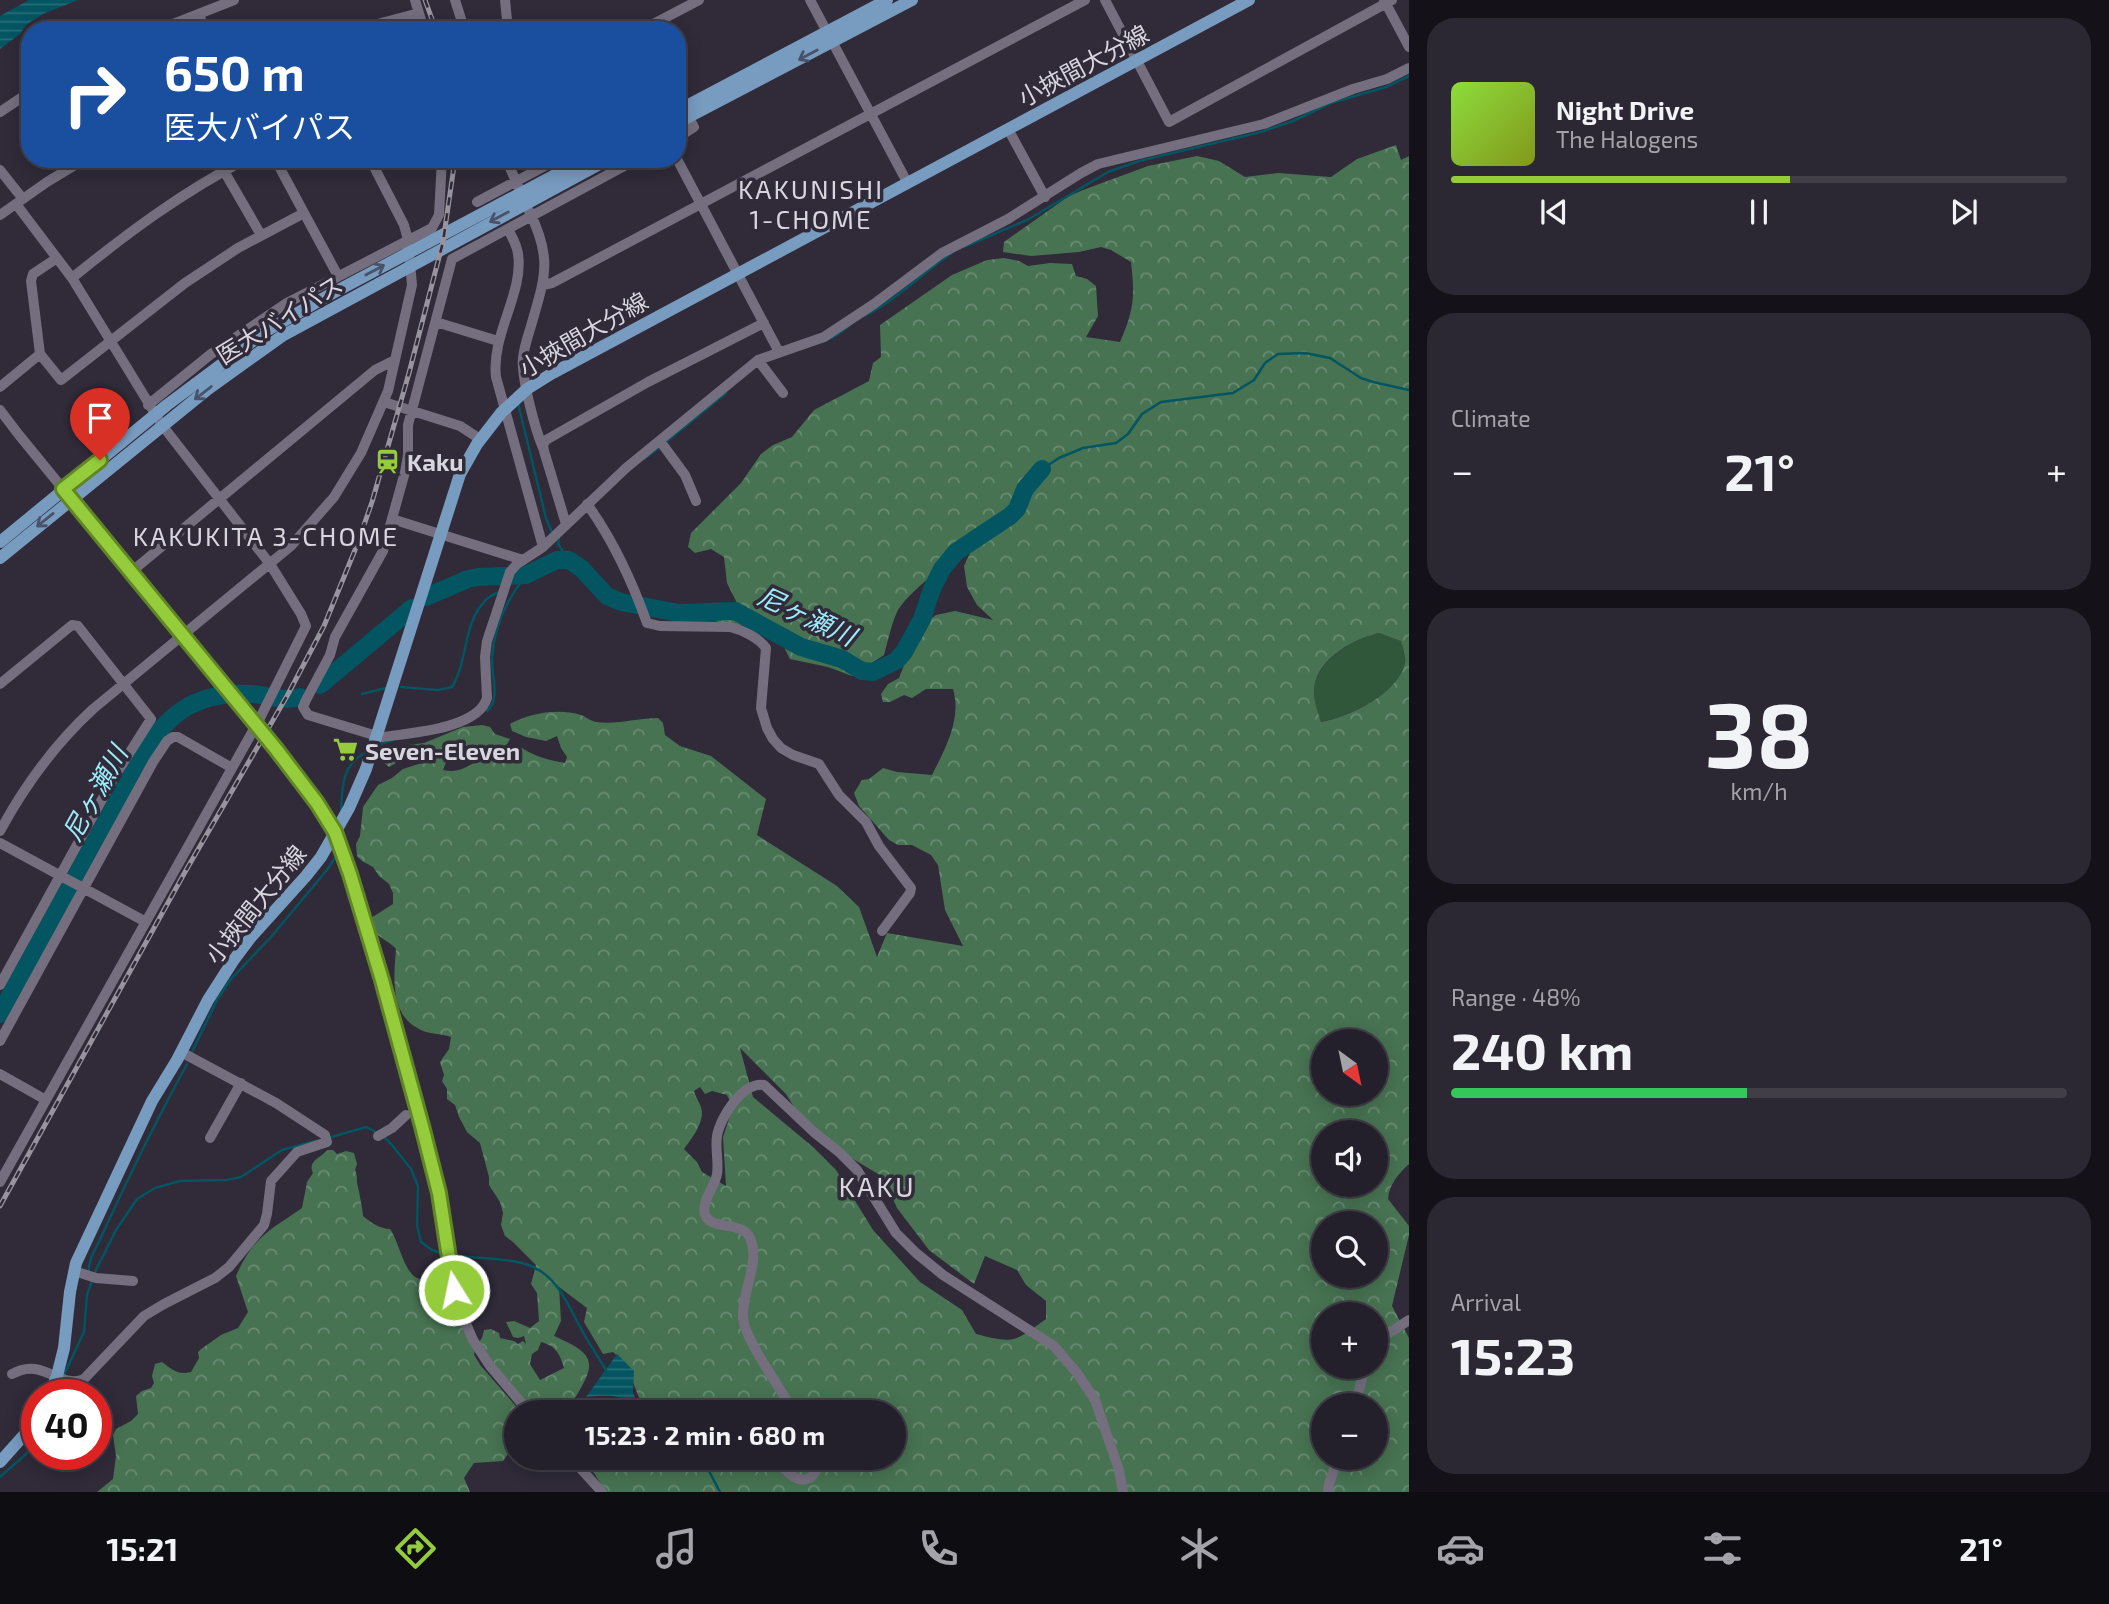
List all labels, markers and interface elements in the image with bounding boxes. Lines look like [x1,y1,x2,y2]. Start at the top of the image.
street label: 小挾間大分線 [1013,18,1153,112]
text: 650 m [164,42,305,101]
one-way arrow [799,48,819,62]
icon: right [49,49,140,140]
text: Night Drive [1556,94,1694,125]
text: 医大バイパス [164,107,355,145]
text: The Halogens [1556,125,1698,153]
district label: KAKUNISHI 1-CHOME [738,173,884,234]
icon: previous [1535,193,1573,231]
icon: pause [1740,193,1778,231]
icon: next [1945,193,1983,231]
one-way arrow [490,211,510,225]
one-way arrow [364,263,385,276]
street label: 医大バイパス [210,269,348,369]
street label: 小挾間大分線 [513,285,653,383]
one-way arrow [195,385,213,400]
pin [70,388,130,460]
icon: arrive [81,399,119,437]
text: Climate [1451,404,1531,432]
text: 21° [1724,439,1795,501]
station icon: Kaku [373,447,401,475]
place label: Kaku [407,447,464,476]
text: − [1451,447,1473,493]
text: + [2046,447,2067,493]
one-way arrow [37,513,55,528]
district label: KAKUKITA 3-CHOME [133,520,399,551]
water label: 尼ヶ瀬川 [753,579,863,652]
text: 38 [1705,677,1813,786]
supermarket icon: Seven-Eleven [331,736,359,764]
place label: Seven-Eleven [365,736,520,765]
water label: 尼ヶ瀬川 [55,737,134,846]
text: km/h [1730,777,1788,805]
street label: 小挾間大分線 [198,839,312,969]
text: Range · 48% [1451,983,1581,1011]
text: 240 km [1451,1018,1633,1080]
north arrow [1311,1029,1388,1106]
map controls [1311,1029,1388,1470]
button: sound [1311,1120,1388,1197]
district label: KAKU [838,1169,916,1203]
button: search [1311,1211,1388,1288]
position arrow [417,1253,491,1327]
text: Arrival [1451,1288,1521,1316]
button: + [1311,1302,1388,1379]
text: 15:23 [1451,1323,1575,1385]
speed limit sign: 40 [21,1379,112,1470]
button: − [1311,1393,1388,1470]
text: 15:23 · 2 min · 680 m [585,1419,825,1450]
icon: directions [391,1524,440,1573]
icon: music [652,1524,701,1573]
icon: phone [914,1524,963,1573]
icon: climate [1175,1524,1224,1573]
icon: car [1436,1524,1485,1573]
icon: filters [1698,1524,1747,1573]
text: 15:21 [106,1529,178,1567]
text: 21° [1959,1529,2003,1567]

